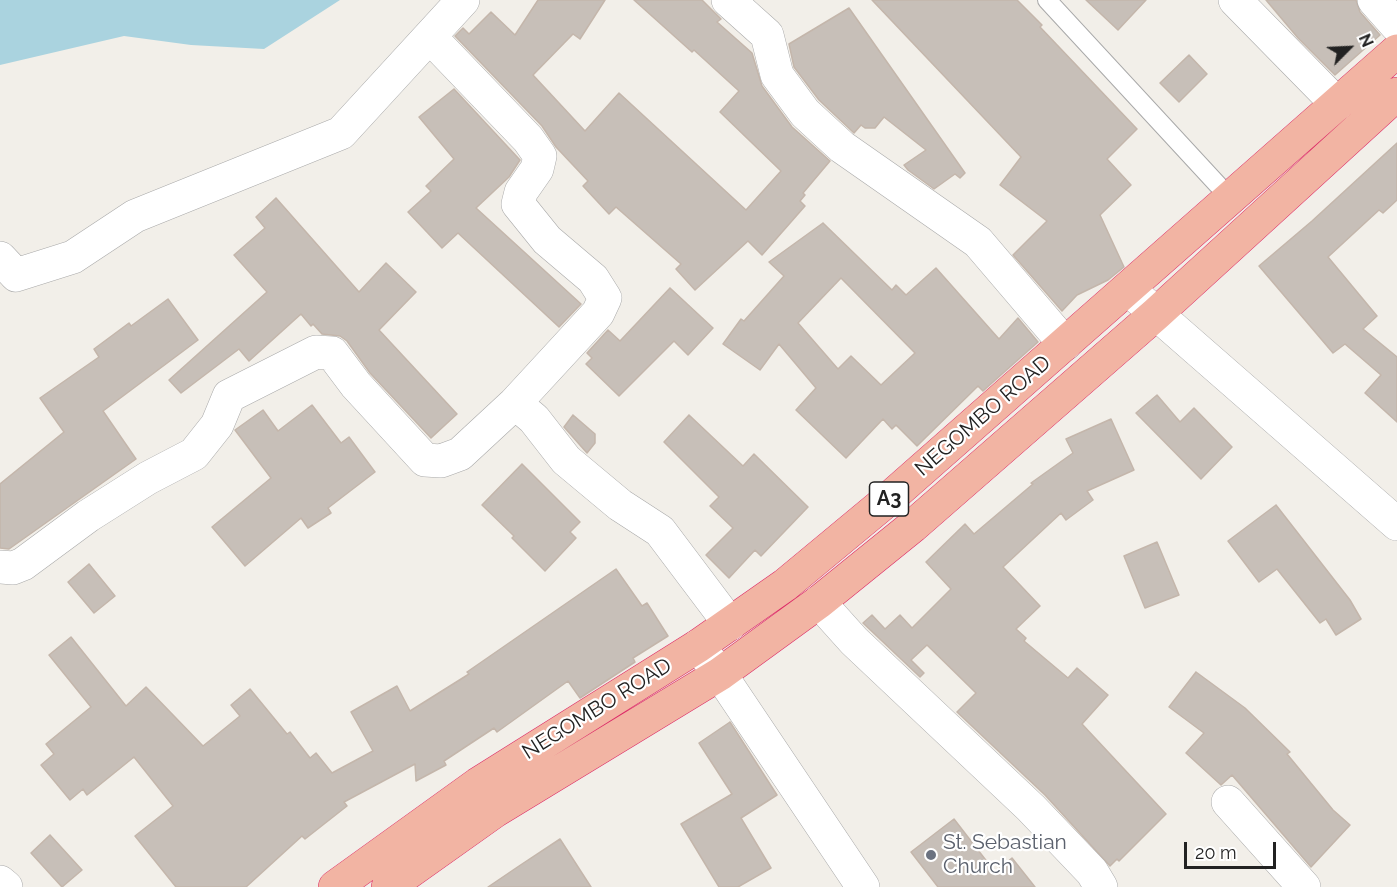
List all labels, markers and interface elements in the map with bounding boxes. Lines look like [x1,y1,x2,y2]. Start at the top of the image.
north arrow [1319,18,1379,78]
text: N [1355,31,1377,50]
street label: NEGOMBO ROAD [910,350,1056,482]
road number: A3 [870,482,908,516]
street label: NEGOMBO ROAD [518,653,676,765]
place label: St. Sebastian Church [943,830,1067,880]
scale bar [1187,830,1278,868]
text: 20 m [1195,842,1237,863]
marker: St. Sebastian Church [924,848,938,862]

